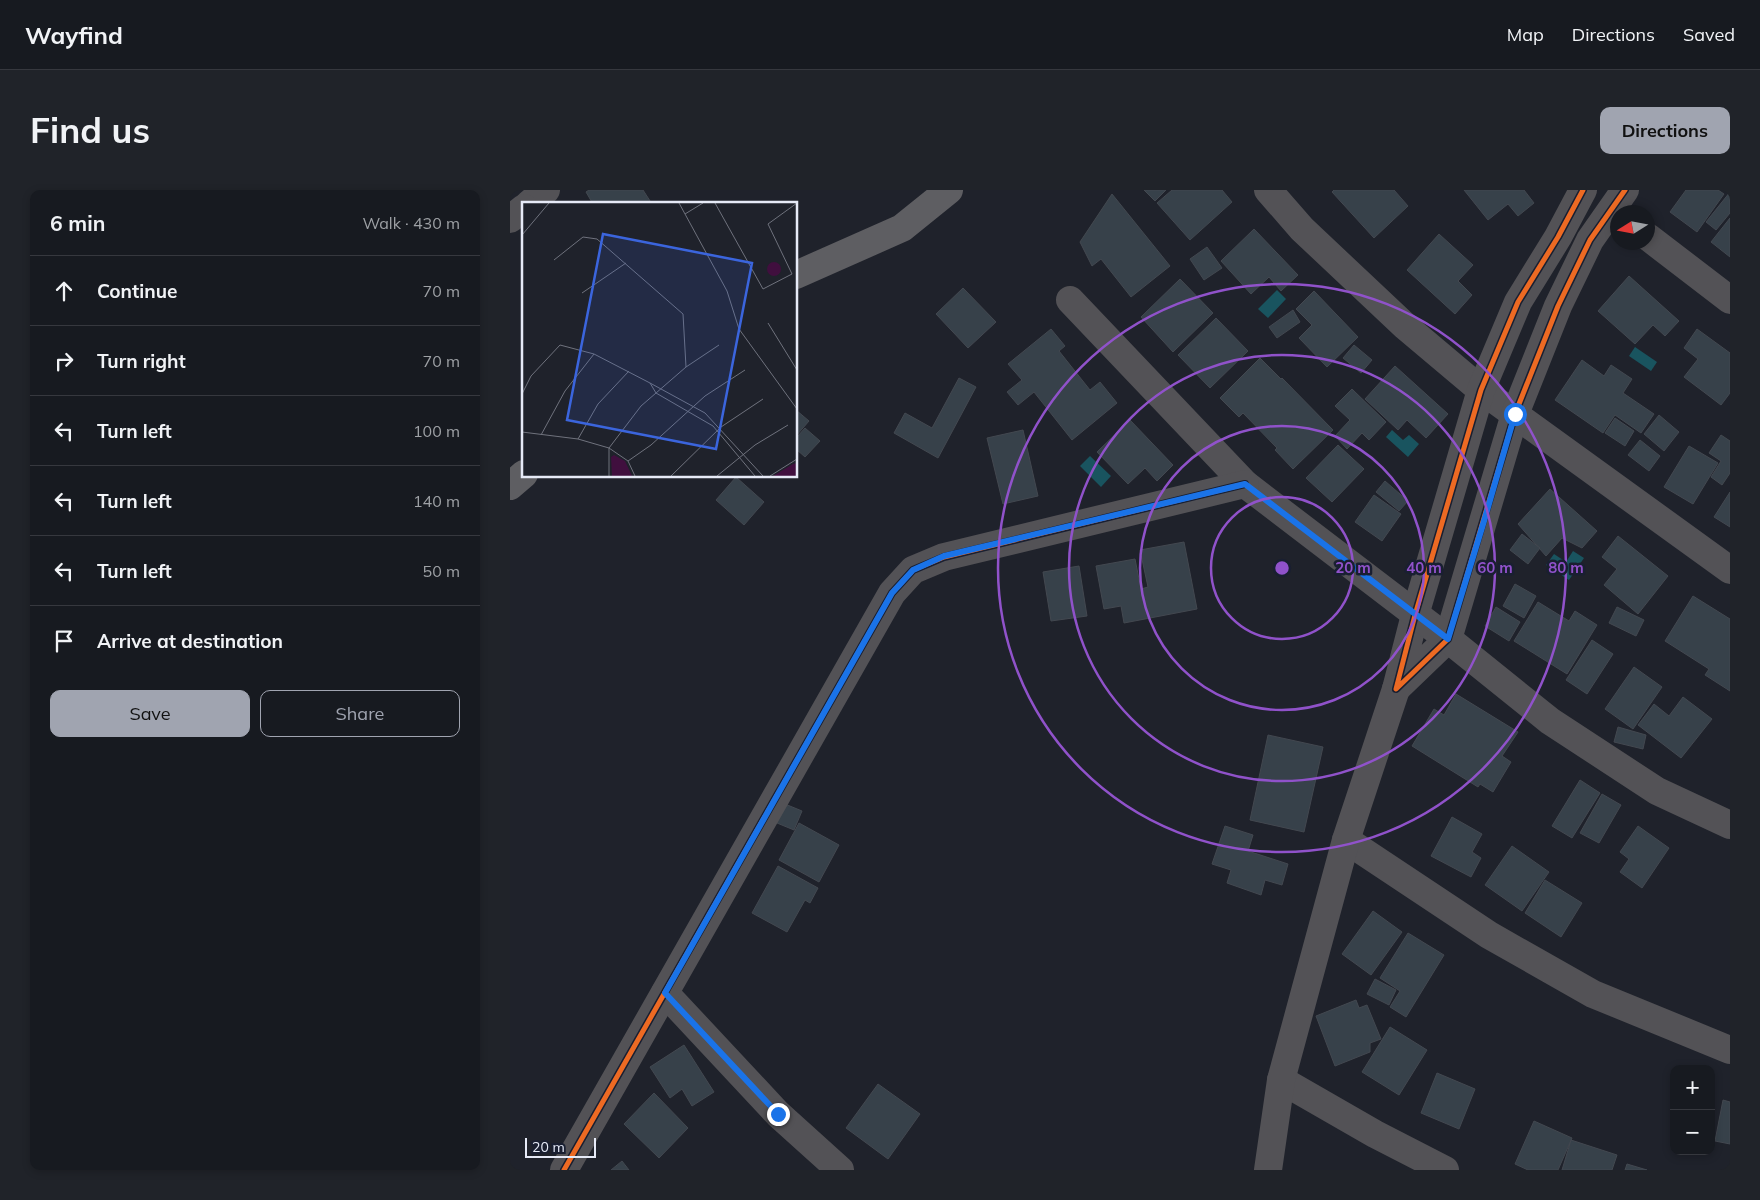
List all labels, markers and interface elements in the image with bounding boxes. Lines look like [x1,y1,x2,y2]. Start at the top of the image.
text: Wayfind [25,20,123,50]
text: Map [1507,23,1544,46]
text: Directions [1572,23,1655,46]
text: Saved [1683,23,1735,46]
button: Directions [1600,107,1730,154]
text: Find us [30,108,150,152]
inset map [522,202,798,478]
north arrow [1610,205,1655,250]
text: 6 min [50,210,105,236]
text: Walk · 430 m [362,213,460,233]
icon: ahead [50,277,78,305]
text: Continue [97,279,177,303]
text: 70 m [423,281,460,301]
icon: right [50,347,78,375]
text: Turn right [97,349,186,373]
text: 70 m [423,351,460,371]
route start [1504,403,1527,426]
icon: left [50,417,78,445]
text: Turn left [97,419,172,443]
text: 100 m [413,421,460,441]
icon: left [50,487,78,515]
text: Turn left [97,489,172,513]
text: 140 m [413,491,460,511]
icon: left [50,557,78,585]
text: 20 m [1335,558,1371,577]
text: 40 m [1406,558,1442,577]
text: 60 m [1477,558,1513,577]
text: 80 m [1548,558,1584,577]
text: Turn left [97,559,172,583]
centre of rings [1273,559,1291,577]
text: 50 m [423,561,460,581]
icon: arrive [50,627,78,655]
text: Arrive at destination [97,629,283,653]
button: Save [50,690,250,737]
button: Share [260,690,460,737]
map controls [1670,1065,1715,1155]
button: + [1670,1065,1715,1110]
route end [767,1103,790,1126]
button: − [1670,1110,1715,1155]
scale bar [525,1135,596,1158]
text: 20 m [532,1138,565,1156]

